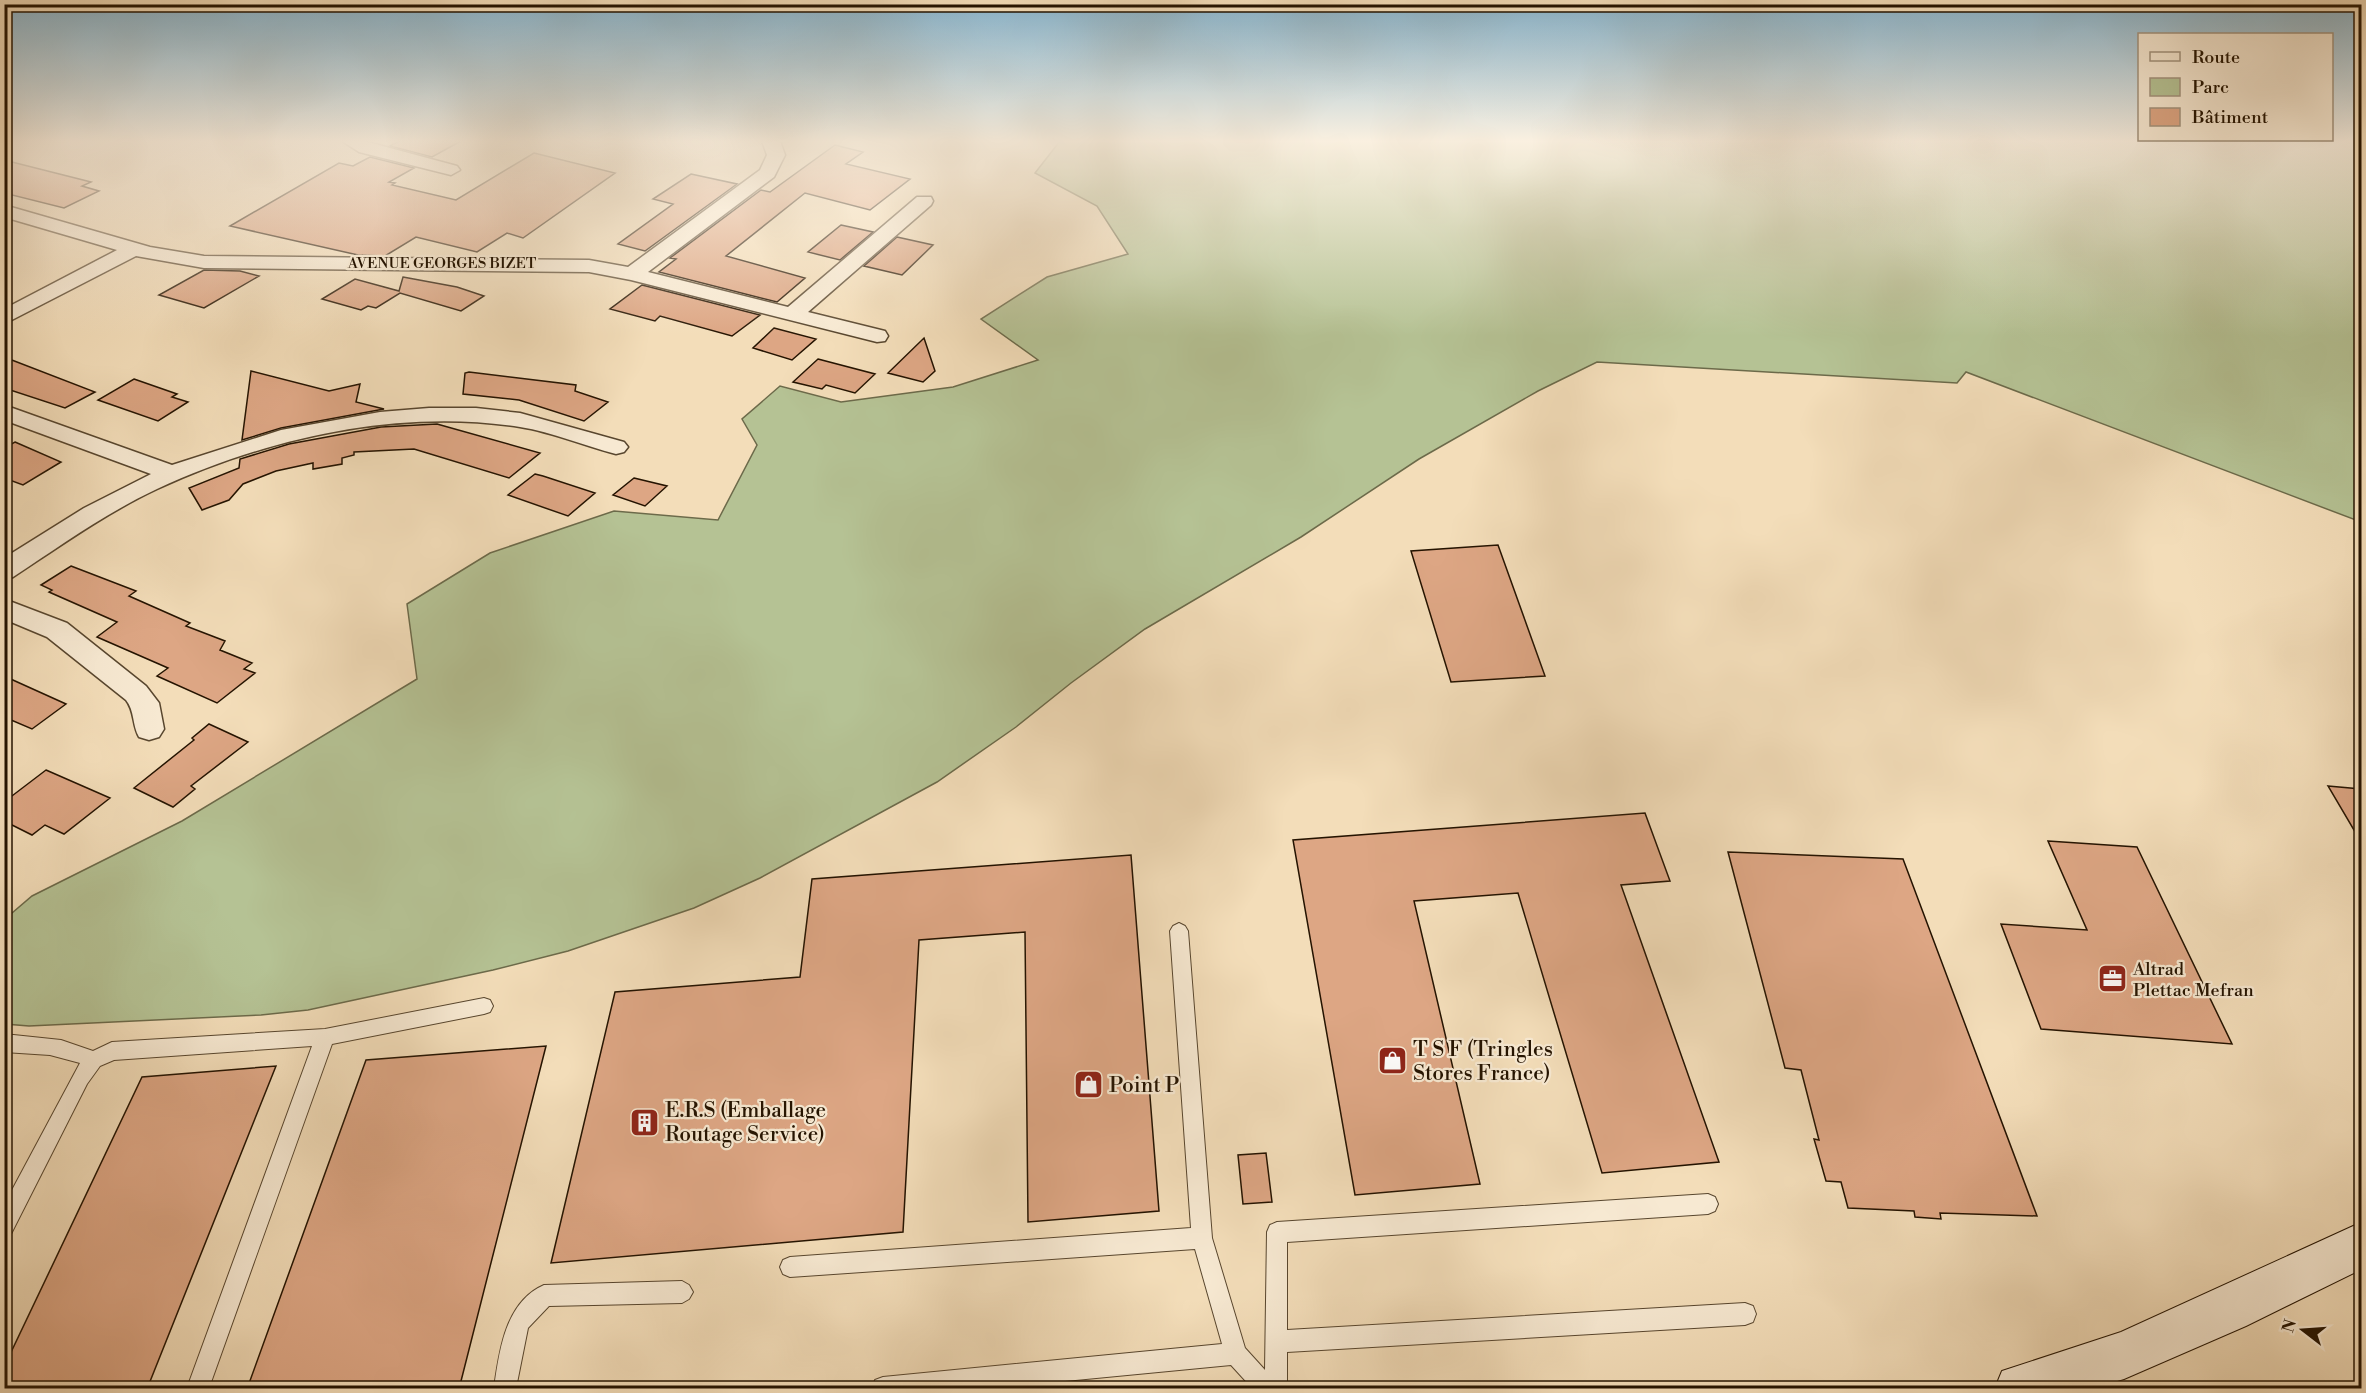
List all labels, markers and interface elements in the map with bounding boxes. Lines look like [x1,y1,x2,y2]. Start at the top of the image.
legend [2138,33,2333,141]
text: Route [2192,46,2240,69]
text: Parc [2192,76,2229,99]
text: Bâtiment [2191,106,2269,129]
street label: AVENUE GEORGES BIZET [347,254,537,273]
place label: Altrad Plettac Mefran [2132,958,2254,1002]
office icon: Altrad Plettac Mefran [2096,963,2128,995]
place label: T S F (Tringles Stores France) [1413,1037,1553,1087]
shop icon: T S F (Tringles Stores France) [1376,1045,1408,1077]
shop icon: Point P [1072,1069,1104,1101]
place label: Point P [1109,1073,1179,1099]
place label: E.R.S (Emballage Routage Service) [665,1098,826,1148]
building icon: E.R.S (Emballage Routage Service) [628,1106,660,1138]
north arrow [2273,1300,2333,1360]
text: N [2278,1317,2301,1335]

